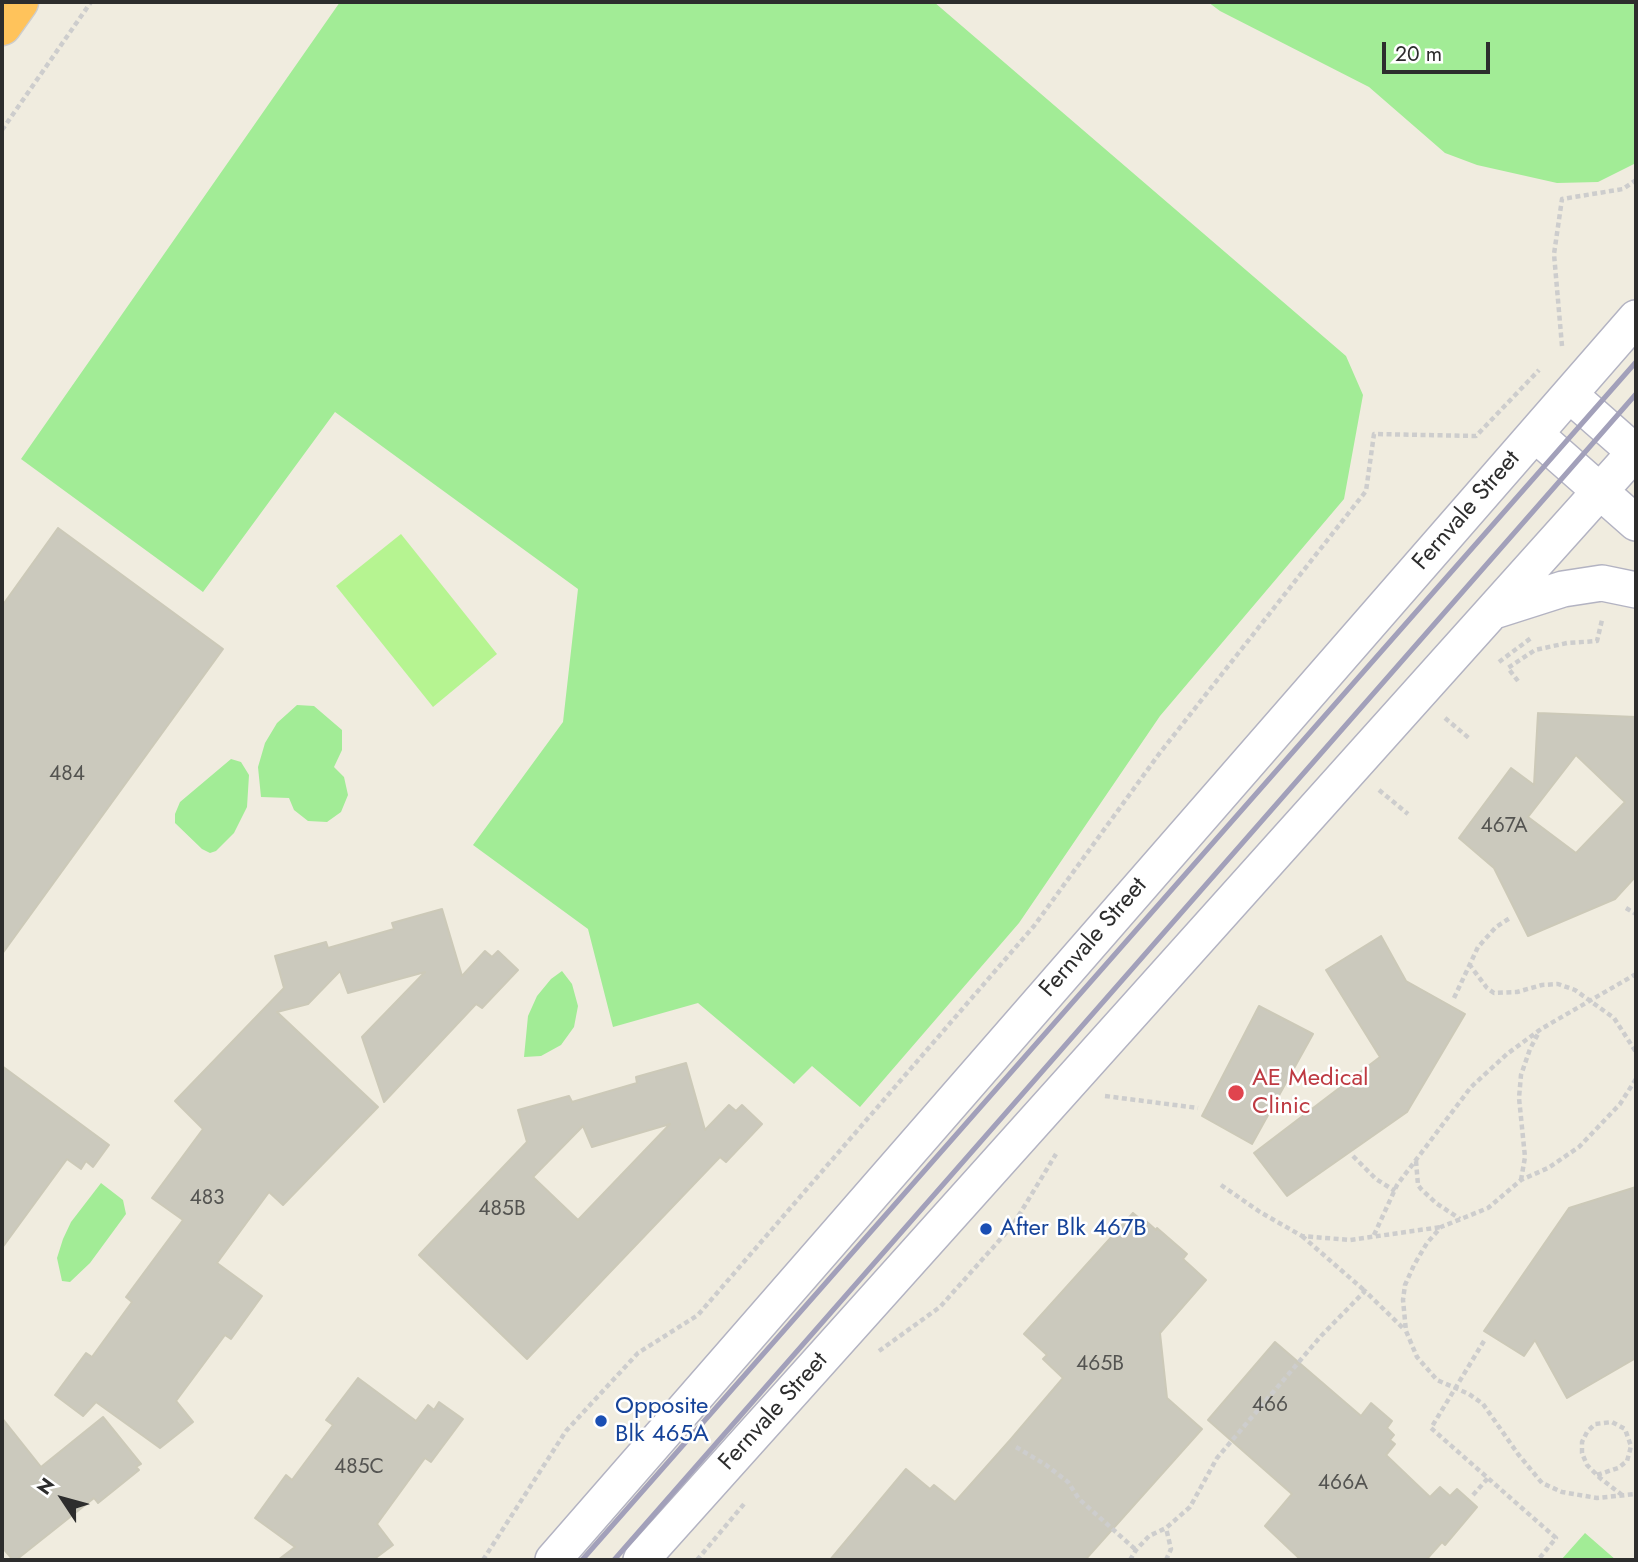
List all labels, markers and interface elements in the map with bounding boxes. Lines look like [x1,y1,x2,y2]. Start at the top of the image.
scale bar [1386,28,1494,72]
text: 20 m [1395,39,1442,69]
street label: Fernvale Street [1407,445,1527,577]
house number: 484 [49,762,85,788]
house number: 467A [1480,814,1528,840]
street label: Fernvale Street [1034,872,1154,1004]
place label: AE Medical Clinic [1252,1065,1368,1121]
marker: AE Medical Clinic [1226,1083,1246,1103]
house number: 483 [189,1186,225,1212]
house number: 485B [478,1197,526,1223]
place label: After Blk 467B [1000,1215,1147,1243]
marker: After Blk 467B [978,1221,994,1237]
street label: Fernvale Street [714,1347,834,1477]
house number: 465B [1076,1352,1124,1378]
place label: Opposite Blk 465A [615,1393,709,1449]
house number: 466 [1252,1393,1288,1419]
marker: Opposite Blk 465A [593,1413,609,1429]
house number: 485C [334,1455,384,1481]
north arrow [28,1464,98,1534]
house number: 466A [1318,1471,1368,1497]
text: N [30,1472,61,1500]

